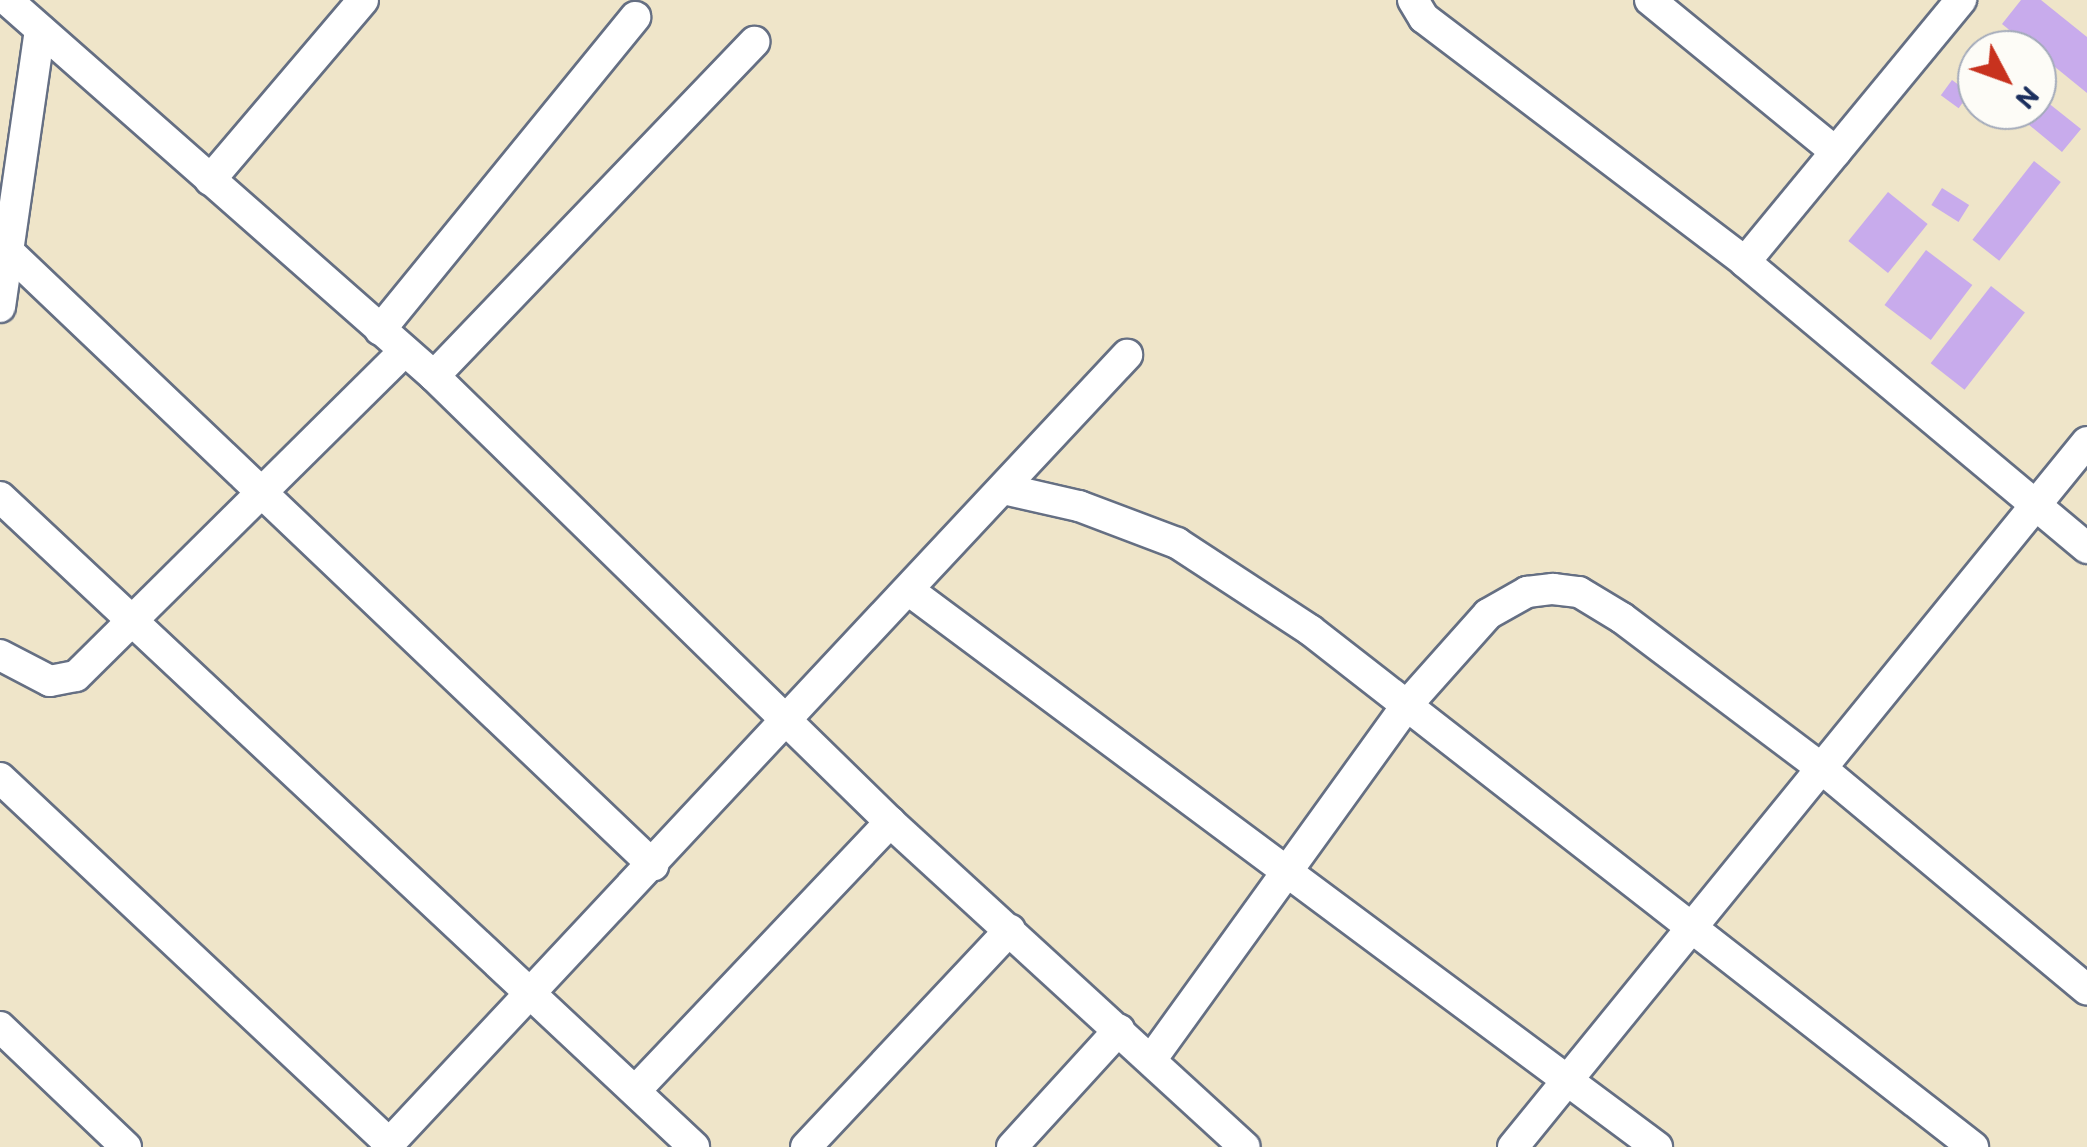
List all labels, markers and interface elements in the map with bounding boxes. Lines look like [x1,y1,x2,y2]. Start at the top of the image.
north arrow [1957,30,2057,130]
text: N [2009,80,2047,117]

